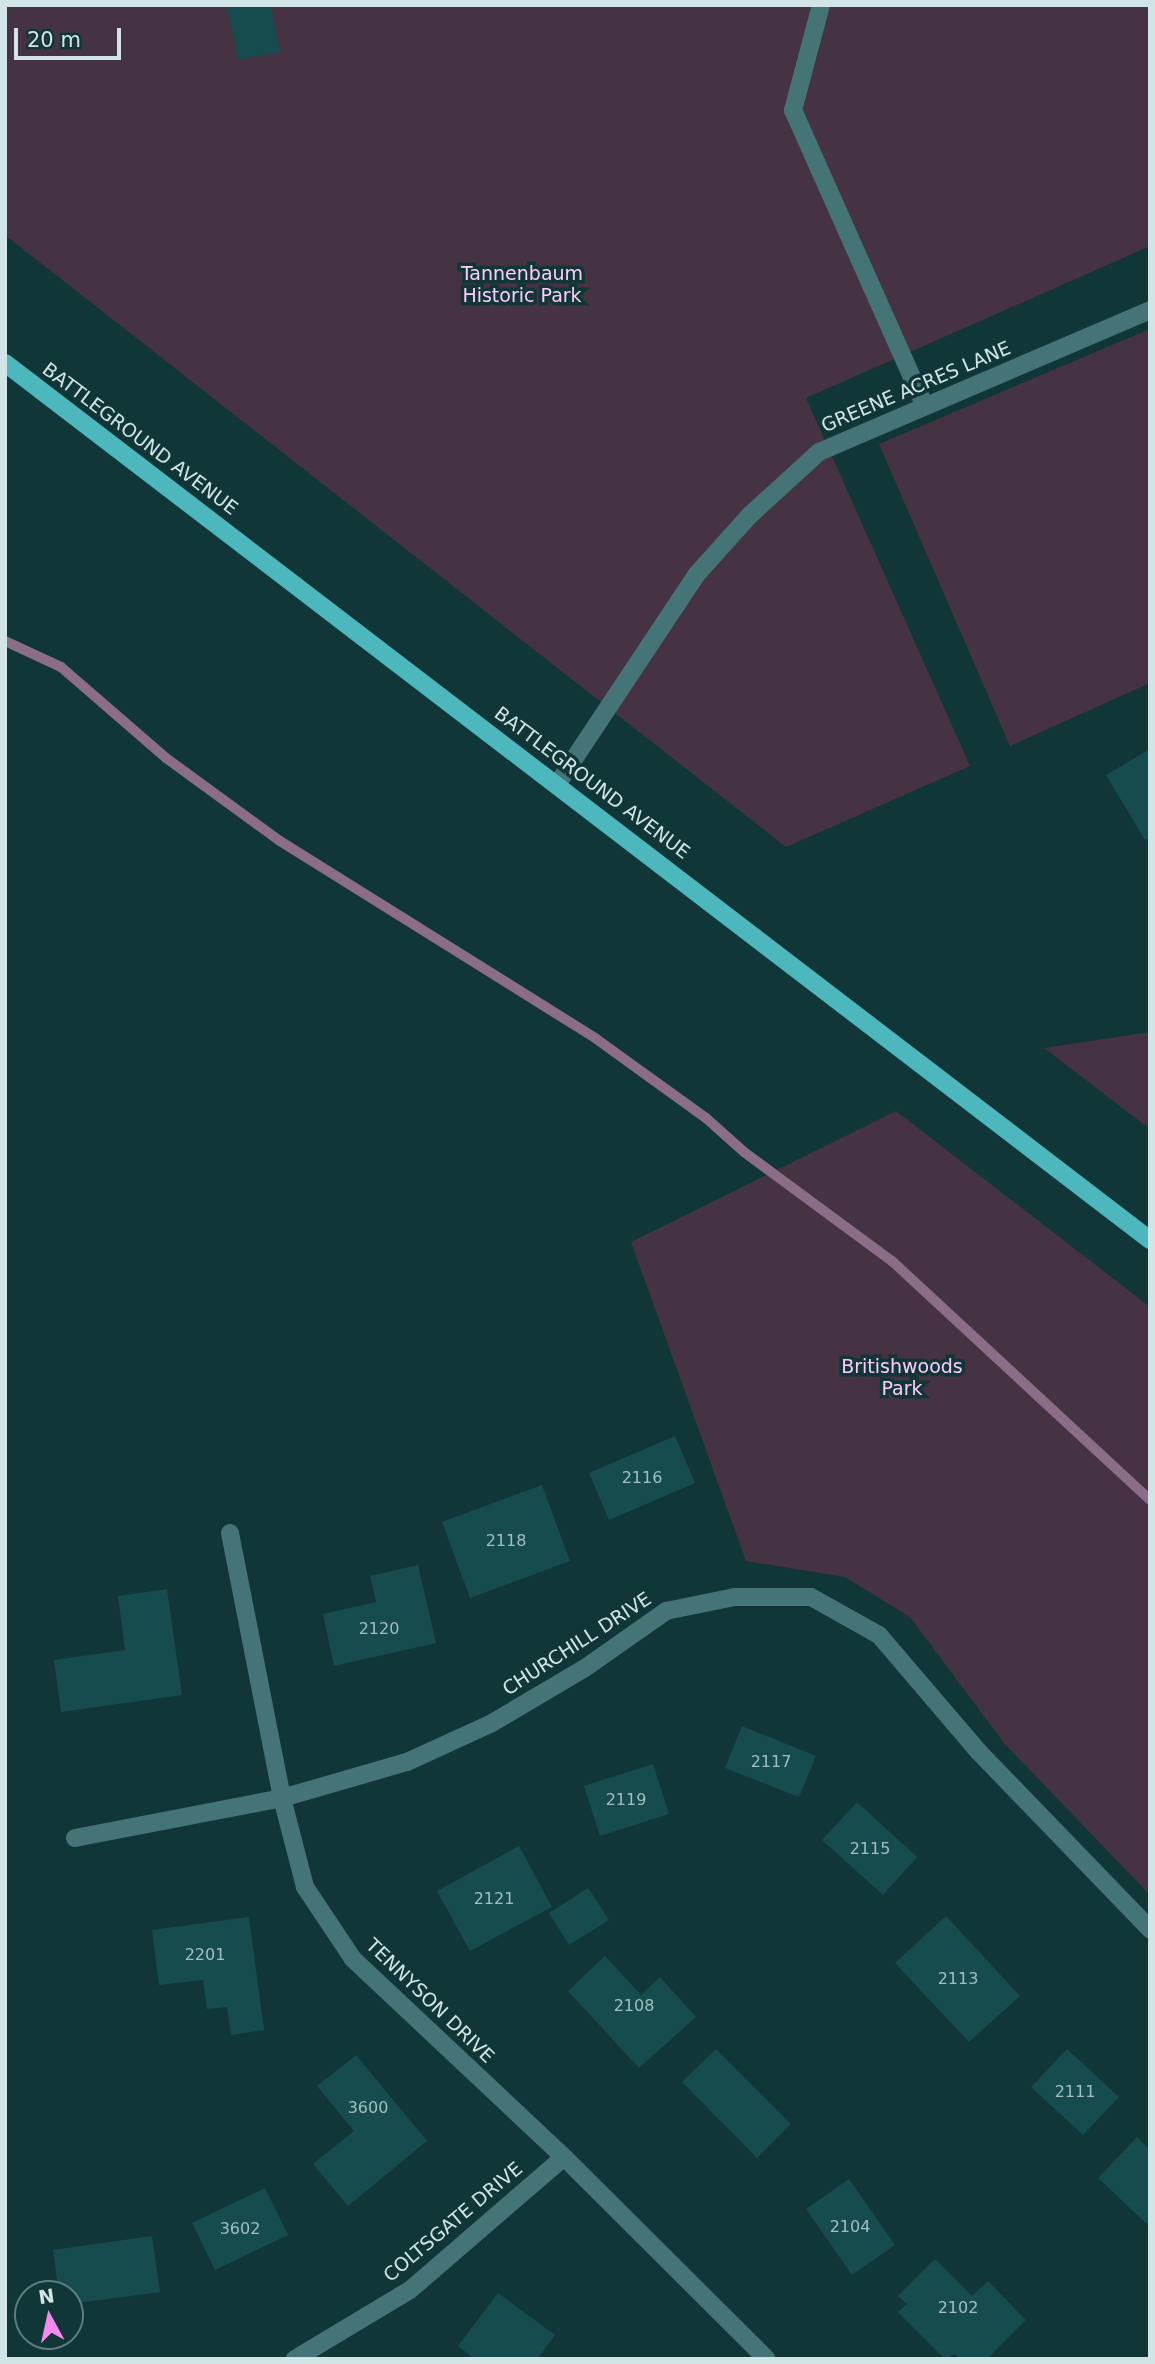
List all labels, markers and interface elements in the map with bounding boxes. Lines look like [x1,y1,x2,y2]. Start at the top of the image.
scale bar [18,14,124,58]
text: 20 m [27,28,81,52]
park label: Tannenbaum Historic Park [461,263,583,307]
street label: GREENE ACRES LANE [818,337,1014,437]
street label: BATTLEGROUND AVENUE [38,358,242,520]
street label: BATTLEGROUND AVENUE [490,702,694,864]
park label: Britishwoods Park [841,1356,963,1400]
house number: 2116 [622,1468,662,1488]
house number: 2118 [486,1531,526,1551]
street label: CHURCHILL DRIVE [498,1587,656,1701]
house number: 2120 [359,1619,399,1639]
house number: 2117 [751,1752,791,1772]
house number: 2119 [606,1790,646,1810]
house number: 2115 [850,1839,890,1859]
house number: 2121 [474,1889,514,1909]
street label: TENNYSON DRIVE [361,1934,499,2068]
house number: 2201 [185,1945,225,1965]
house number: 2113 [938,1969,978,1989]
house number: 2108 [614,1996,654,2016]
house number: 2111 [1055,2082,1095,2102]
house number: 3600 [348,2098,388,2118]
street label: COLTSGATE DRIVE [379,2157,527,2287]
house number: 2104 [830,2217,870,2237]
house number: 3602 [220,2219,260,2239]
north arrow [14,2280,84,2350]
text: N [37,2284,56,2308]
house number: 2102 [938,2298,978,2318]

